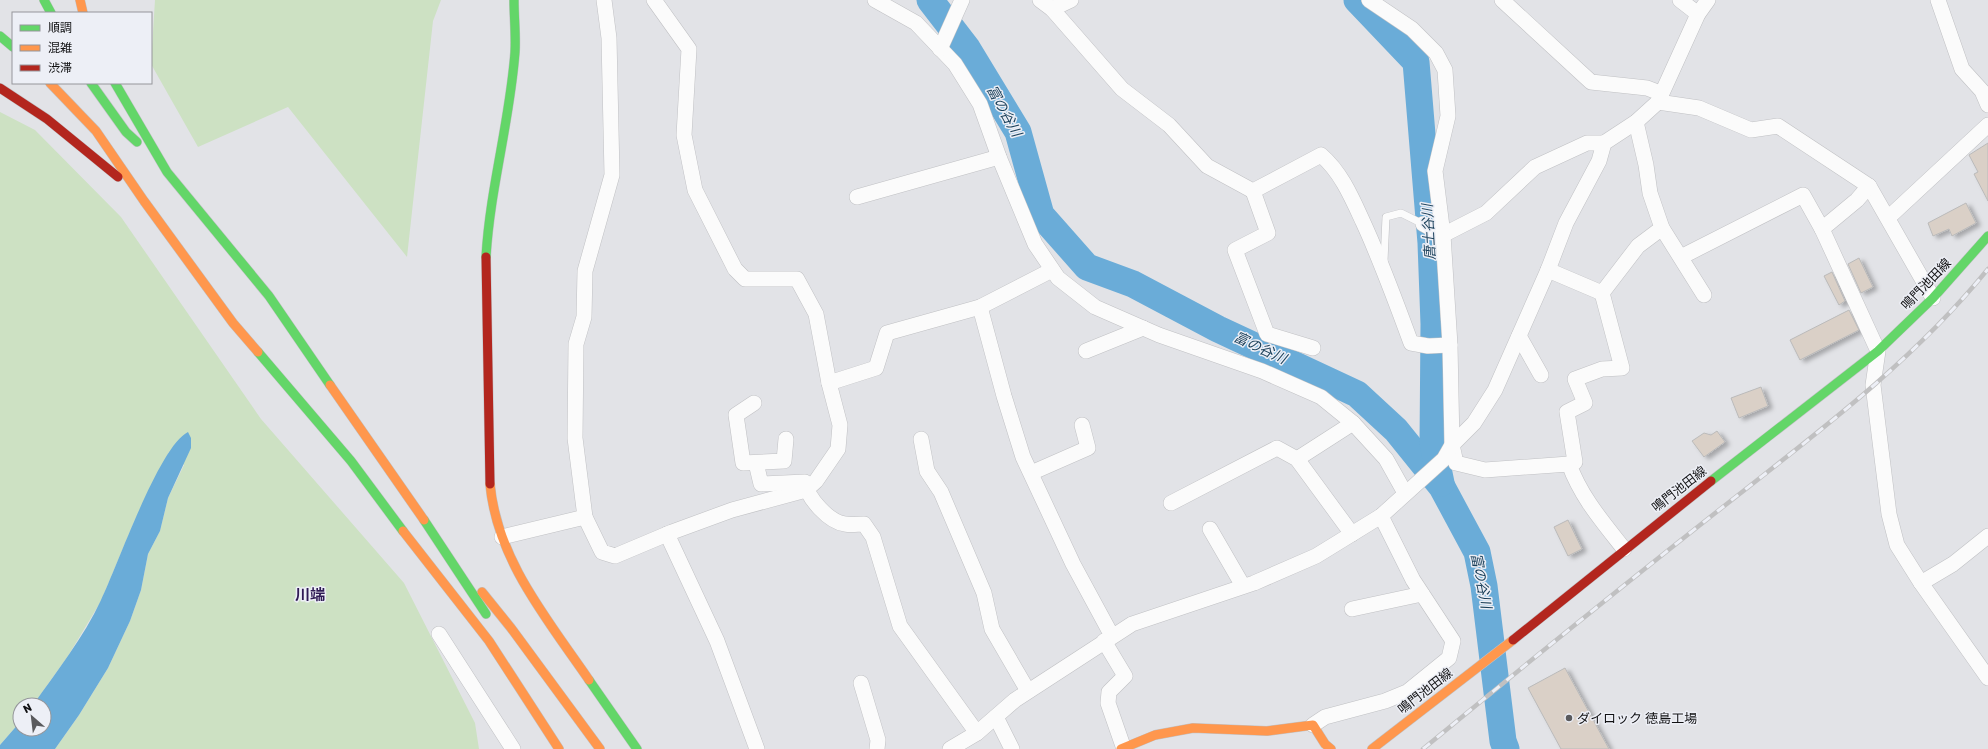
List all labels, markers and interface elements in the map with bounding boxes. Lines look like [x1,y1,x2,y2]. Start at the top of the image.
legend [12,12,152,84]
text: 順調 [48,21,72,35]
text: 混雑 [48,41,72,55]
text: 渋滞 [48,61,72,75]
water label: 富の谷川 [983,82,1026,141]
water label: 唐土谷川 [1419,202,1439,260]
street label: 鳴門池田線 [1898,255,1954,313]
water label: 富の谷川 [1231,328,1291,368]
street label: 鳴門池田線 [1649,463,1709,515]
water label: 富の谷川 [1467,552,1495,612]
district label: 川端 [295,586,325,604]
street label: 鳴門池田線 [1395,665,1455,717]
north arrow [12,697,52,737]
text: N [21,701,34,716]
place label: ダイロック 徳島工場 [1577,711,1697,726]
marker: ダイロック 徳島工場 [1564,713,1574,723]

